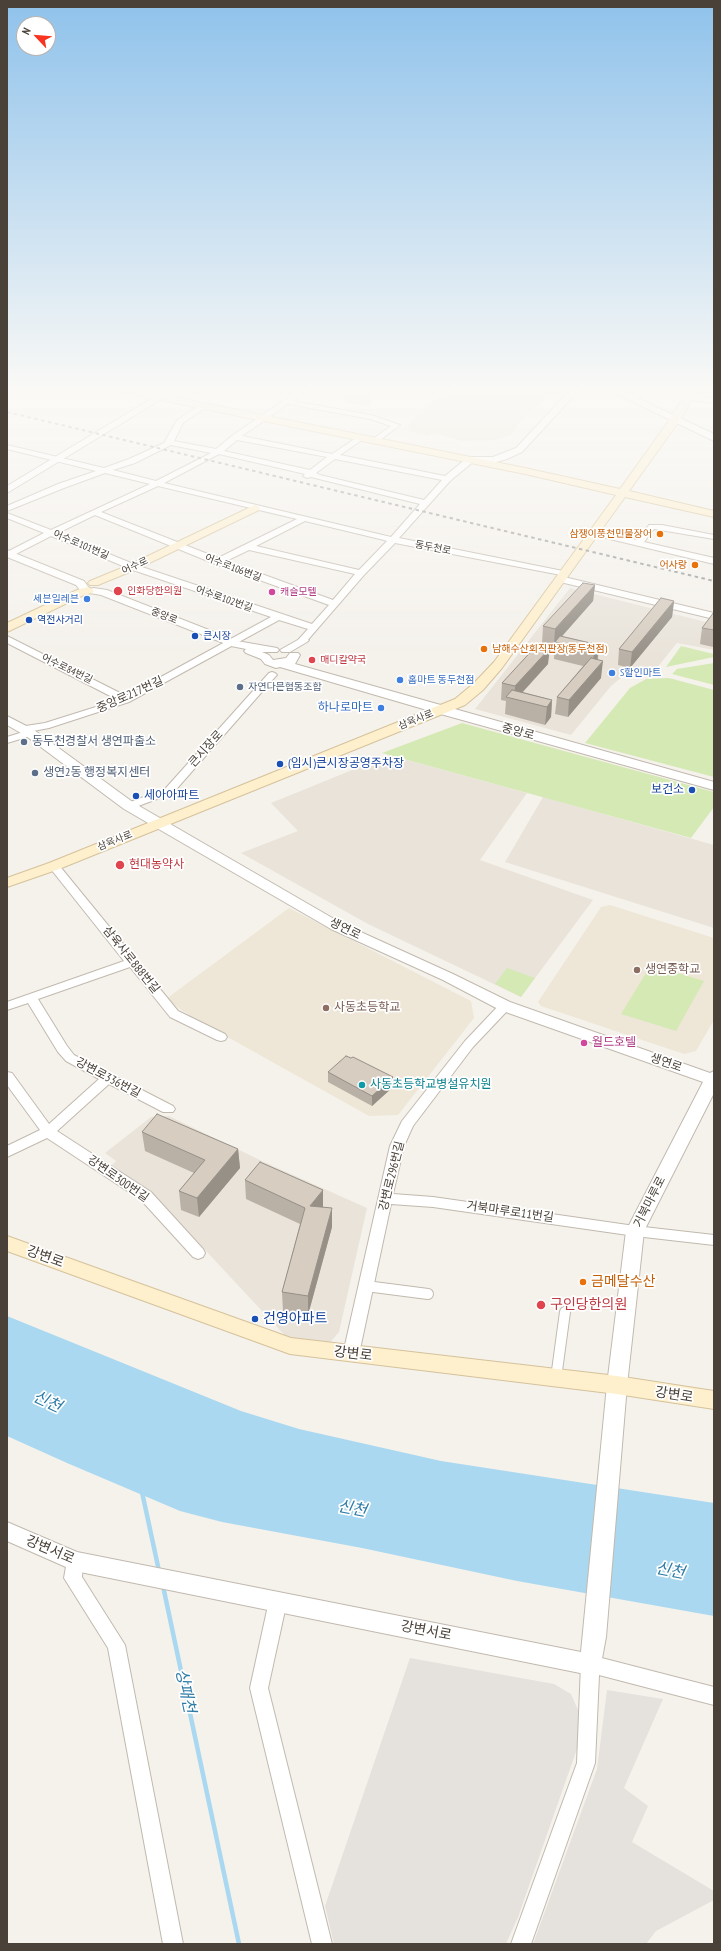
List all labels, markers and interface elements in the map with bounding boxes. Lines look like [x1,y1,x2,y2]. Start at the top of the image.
north arrow [16,16,56,56]
text: N [19,25,34,37]
street label: 어수로101번길 [51,528,111,562]
place label: 삼쟁이풍천민물장어 [569,528,652,540]
marker: 삼쟁이풍천민물장어 [655,529,665,539]
street label: 동두천로 [414,539,452,557]
street label: 어수로106번길 [203,552,263,584]
street label: 어수로 [120,555,150,577]
place label: 어사랑 [659,559,687,571]
marker: 어사랑 [690,560,700,570]
street label: 어수로102번길 [194,584,254,614]
marker: 인화당한의원 [112,585,124,597]
place label: 인화당한의원 [127,585,182,597]
place label: 캐슬모텔 [280,586,317,598]
marker: 캐슬모텔 [267,587,277,597]
place label: 세븐일레븐 [33,593,79,605]
marker: 세븐일레븐 [82,594,92,604]
street label: 중앙로 [149,605,179,627]
place label: 역전사거리 [37,614,83,626]
marker: 역전사거리 [24,615,34,625]
place label: 큰시장 [203,630,231,642]
marker: 큰시장 [190,631,200,641]
place label: 남해수산회직판장(동두천점) [492,643,607,655]
marker: 남해수산회직판장(동두천점) [479,644,489,654]
street label: 어수로84번길 [40,652,94,686]
place label: 매디칼약국 [320,654,366,666]
marker: 매디칼약국 [307,655,317,665]
place label: S할인마트 [620,667,661,679]
marker: S할인마트 [607,668,617,678]
street label: 중앙로217번길 [94,674,166,716]
place label: 홈마트 동두천점 [408,674,475,686]
marker: 홈마트 동두천점 [395,675,405,685]
place label: 자연다믄협동조합 [248,681,322,693]
marker: 자연다믄협동조합 [235,682,245,692]
place label: 하나로마트 [318,701,373,715]
marker: 하나로마트 [376,703,386,713]
street label: 삼육사로 [397,708,435,732]
street label: 중앙로 [500,721,536,743]
street label: 큰시장로 [186,728,226,770]
place label: 동두천경찰서 생연파출소 [32,735,156,749]
marker: 동두천경찰서 생연파출소 [19,737,29,747]
place label: (임시)큰시장공영주차장 [288,757,404,771]
marker: (임시)큰시장공영주차장 [275,759,285,769]
place label: 생연2동 행정복지센터 [43,766,150,780]
marker: 생연2동 행정복지센터 [30,768,40,778]
place label: 보건소 [651,783,684,797]
marker: 보건소 [687,785,697,795]
place label: 세아아파트 [144,789,199,803]
marker: 세아아파트 [131,791,141,801]
street label: 삼육사로 [96,829,134,853]
place label: 현대농약사 [129,858,184,872]
marker: 현대농약사 [114,859,126,871]
street label: 생연로 [327,915,363,943]
street label: 삼육사로888번길 [99,923,163,997]
place label: 생연중학교 [645,963,700,977]
marker: 생연중학교 [632,965,642,975]
place label: 사동초등학교 [334,1001,400,1015]
marker: 사동초등학교 [321,1003,331,1013]
place label: 월드호텔 [592,1036,636,1050]
marker: 월드호텔 [579,1038,589,1048]
street label: 생연로 [648,1051,684,1075]
street label: 강변로336번길 [73,1055,143,1101]
place label: 사동초등학교병설유치원 [370,1078,491,1092]
marker: 사동초등학교병설유치원 [357,1080,367,1090]
street label: 강변로296번길 [376,1140,408,1212]
street label: 강변로300번길 [85,1153,151,1205]
street label: 거북마루로 [631,1174,669,1230]
street label: 거북마루로11번길 [465,1199,555,1225]
street label: 강변로 [24,1242,66,1272]
place label: 금메달수산 [591,1274,655,1290]
marker: 금메달수산 [578,1277,588,1287]
place label: 구인당한의원 [550,1297,627,1313]
marker: 구인당한의원 [535,1299,547,1311]
place label: 건영아파트 [263,1311,327,1327]
marker: 건영아파트 [250,1314,260,1324]
street label: 강변로 [333,1343,373,1365]
street label: 강변로 [654,1384,694,1406]
water label: 신천 [30,1387,64,1417]
water label: 신천 [336,1497,368,1521]
street label: 강변서로 [23,1532,77,1568]
water label: 신천 [654,1559,686,1583]
street label: 강변서로 [399,1618,453,1644]
water label: 상패천 [171,1667,199,1715]

